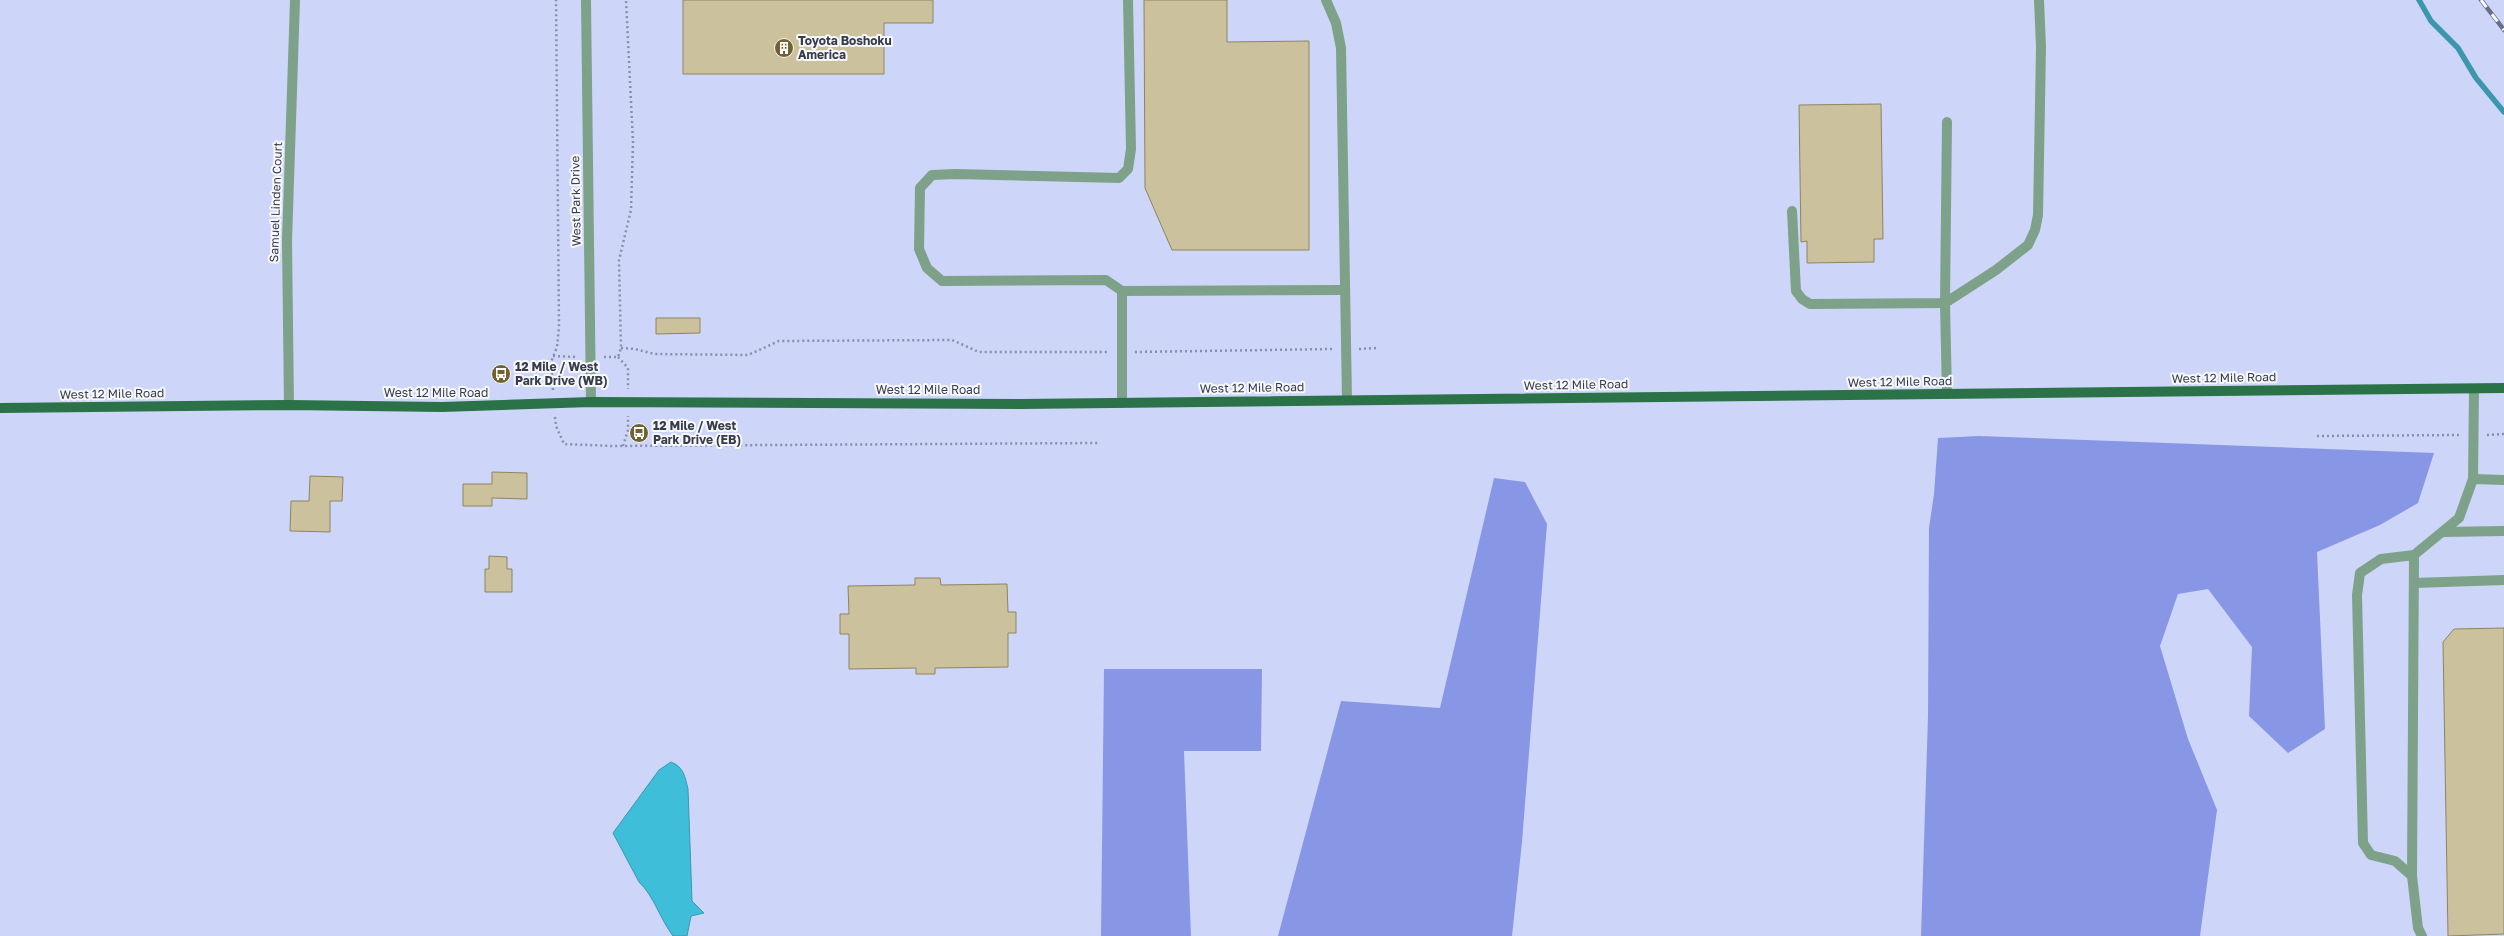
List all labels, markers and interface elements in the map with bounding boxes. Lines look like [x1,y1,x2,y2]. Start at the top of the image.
place label: Toyota Boshoku America [798,33,892,62]
building icon: Toyota Boshoku America [773,37,795,59]
street label: Samuel Linden Court [266,141,285,263]
street label: West Park Drive [567,155,584,247]
place label: 12 Mile / West Park Drive (WB) [515,359,608,388]
bus stop icon: 12 Mile / West Park Drive (WB) [490,363,512,385]
street label: West 12 Mile Road [2172,369,2276,386]
street label: West 12 Mile Road [1848,373,1952,390]
street label: West 12 Mile Road [1524,376,1628,393]
street label: West 12 Mile Road [1200,379,1304,396]
street label: West 12 Mile Road [876,382,980,397]
street label: West 12 Mile Road [60,385,164,402]
street label: West 12 Mile Road [384,385,488,400]
place label: 12 Mile / West Park Drive (EB) [653,418,741,447]
bus stop icon: 12 Mile / West Park Drive (EB) [628,422,650,444]

